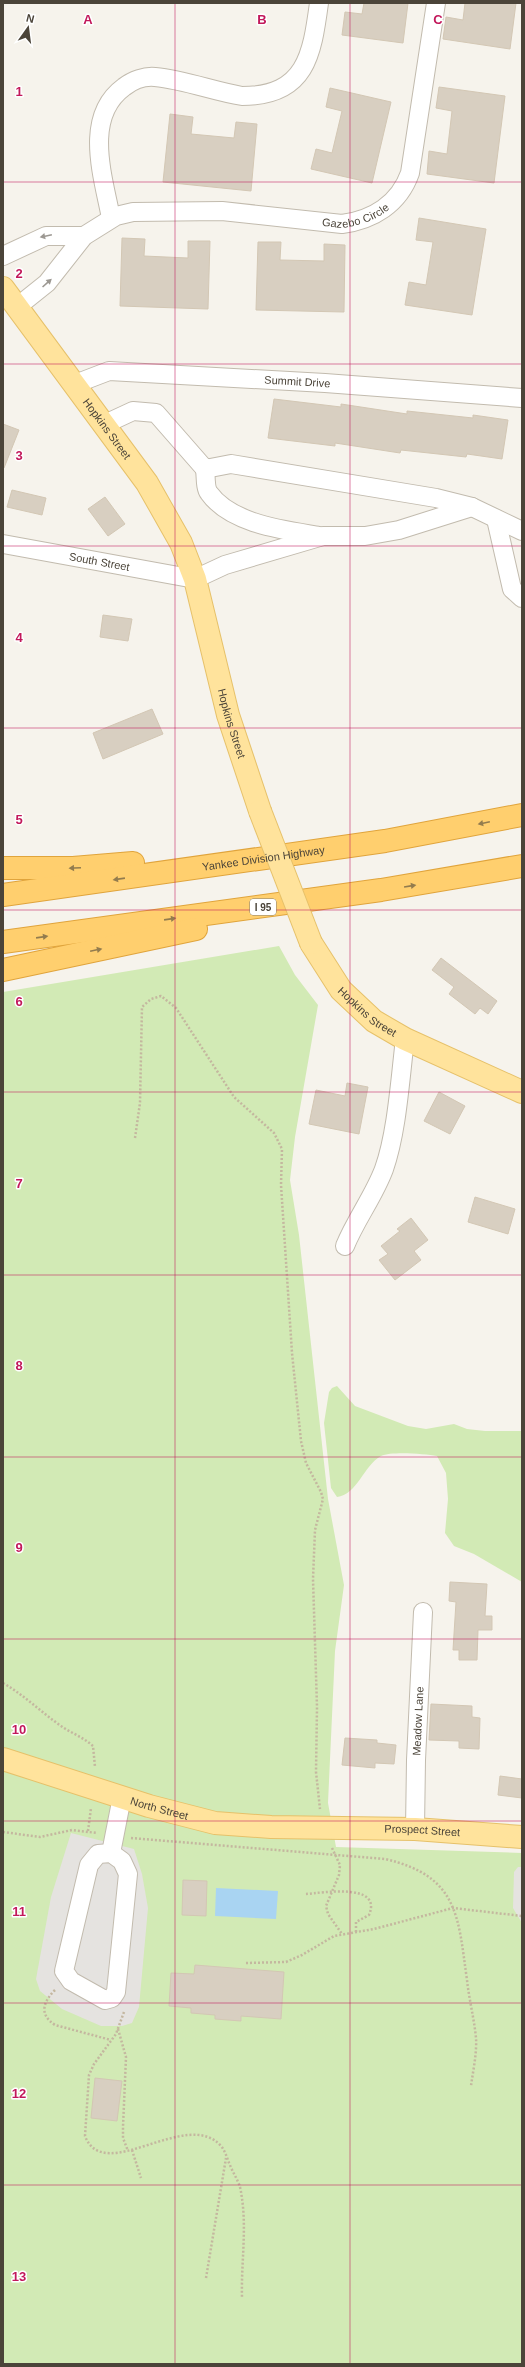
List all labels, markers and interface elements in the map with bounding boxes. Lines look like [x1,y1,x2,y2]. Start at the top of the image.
north arrow [8,8,48,48]
text: N [25,12,36,25]
text: A [83,12,93,27]
text: B [257,12,267,27]
text: C [433,12,443,27]
text: 1 [15,84,23,99]
street label: Gazebo Circle [321,201,391,230]
one-way arrow [40,234,52,240]
text: 2 [15,266,23,281]
one-way arrow [42,278,52,287]
street label: Summit Drive [264,374,331,389]
street label: Hopkins Street [81,396,133,461]
text: 3 [15,448,23,463]
street label: South Street [68,550,131,573]
text: 4 [15,630,23,645]
street label: Hopkins Street [216,687,248,760]
text: 5 [15,812,23,827]
one-way arrow [478,821,490,827]
street label: Yankee Division Highway [201,844,326,873]
one-way arrow [68,865,81,871]
one-way arrow [113,876,125,882]
one-way arrow [404,883,416,889]
road number: I 95 [250,899,276,915]
one-way arrow [164,916,176,922]
one-way arrow [36,934,48,940]
one-way arrow [90,947,102,953]
street label: Hopkins Street [336,984,399,1039]
text: 6 [15,994,23,1009]
text: 7 [15,1176,23,1191]
text: 8 [15,1358,23,1373]
text: 9 [15,1540,23,1555]
street label: Meadow Lane [410,1686,425,1756]
text: 10 [12,1722,26,1737]
street label: North Street [129,1794,190,1822]
street label: Prospect Street [384,1823,461,1838]
text: 11 [12,1904,26,1919]
text: 12 [12,2086,26,2101]
text: 13 [12,2269,26,2284]

